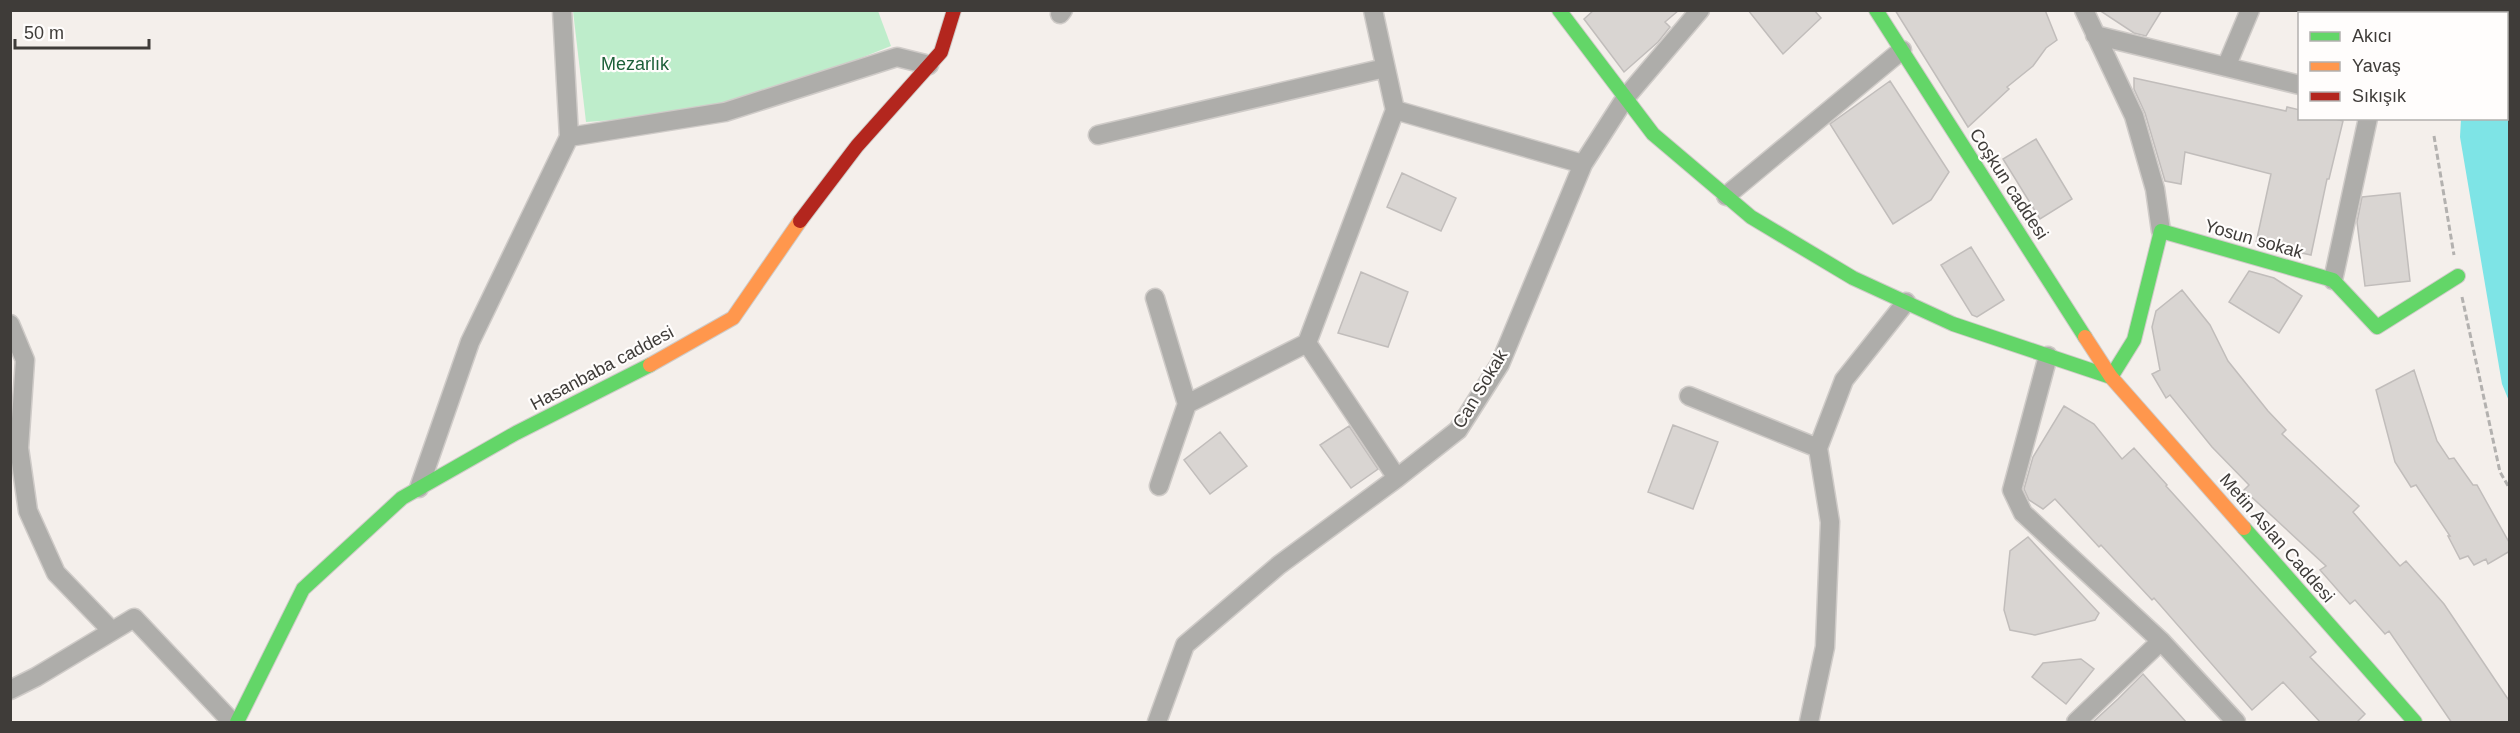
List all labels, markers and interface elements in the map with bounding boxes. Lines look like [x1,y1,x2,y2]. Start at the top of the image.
scale bar [15,12,148,50]
legend [2298,12,2508,120]
text: 50 m [24,23,64,43]
text: Akıcı [2352,26,2392,46]
park label: Mezarlık [601,54,670,74]
text: Yavaş [2352,56,2401,76]
text: Sıkışık [2352,86,2407,106]
street label: Coşkun caddesi [1966,125,2052,243]
street label: Yosun sokak [2202,215,2306,263]
street label: Hasanbaba caddesi [527,322,677,414]
street label: Can Sokak [1449,345,1512,432]
street label: Metin Aslan Caddesi [2216,470,2338,606]

